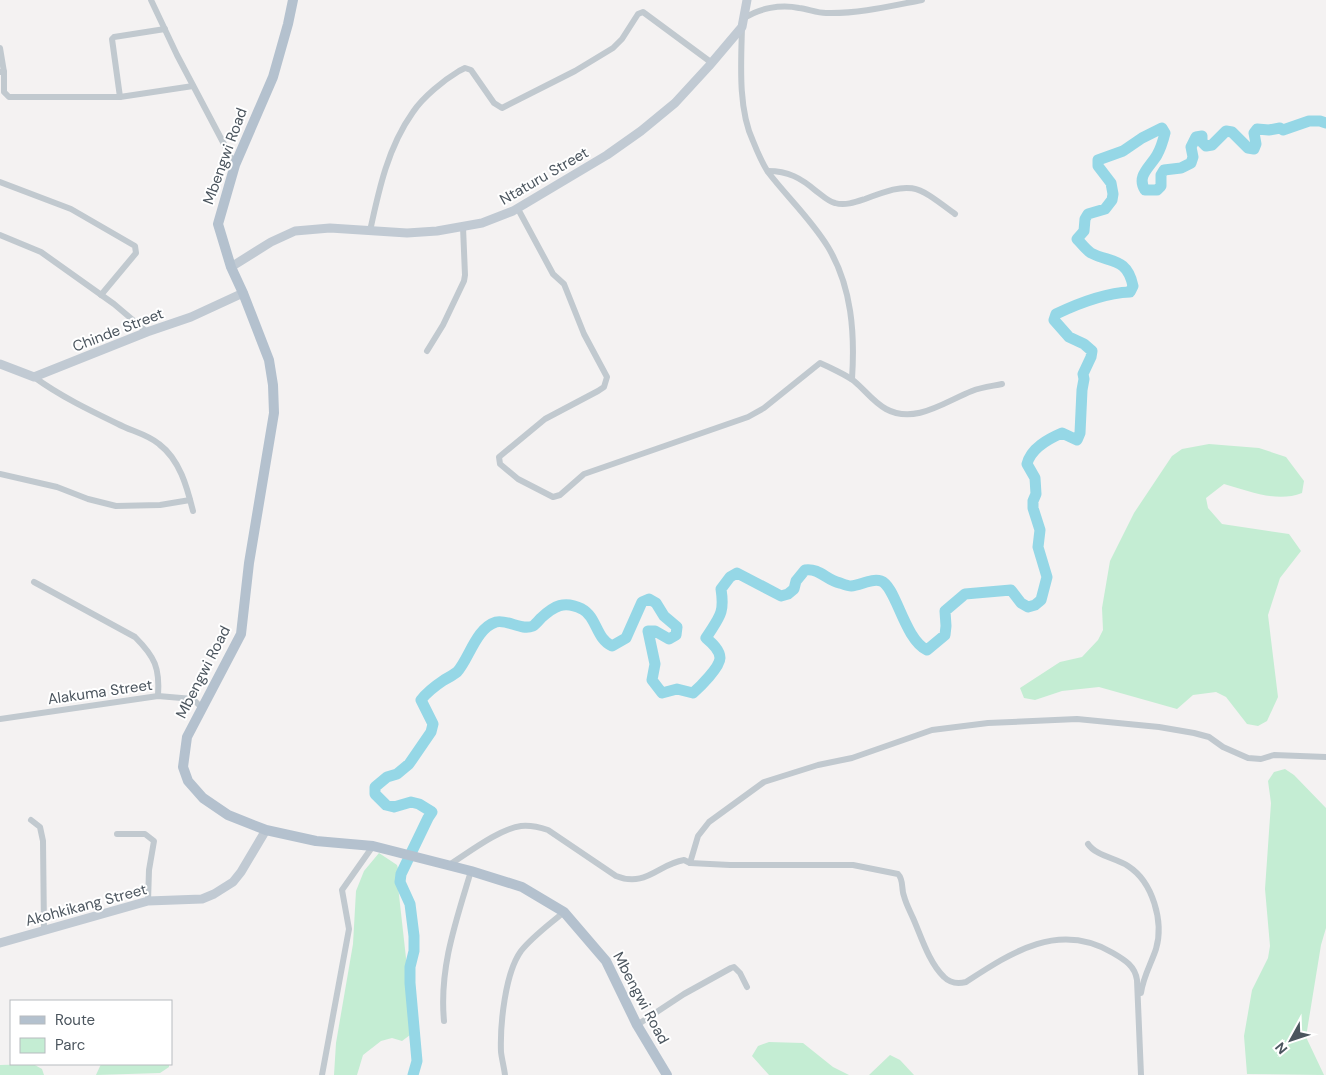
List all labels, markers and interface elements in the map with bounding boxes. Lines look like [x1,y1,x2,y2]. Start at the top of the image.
street label: Mbengwi Road [198,105,252,207]
street label: Ntaturu Street [496,142,592,209]
street label: Chinde Street [70,303,167,357]
street label: Mbengwi Road [171,622,235,722]
street label: Alakuma Street [46,675,154,709]
street label: Akohkikang Street [23,879,149,931]
street label: Mbengwi Road [608,949,674,1047]
legend [10,1000,172,1065]
text: Route [55,1010,95,1030]
north arrow [1266,1015,1316,1065]
text: Parc [55,1035,85,1055]
text: N [1271,1039,1291,1058]

